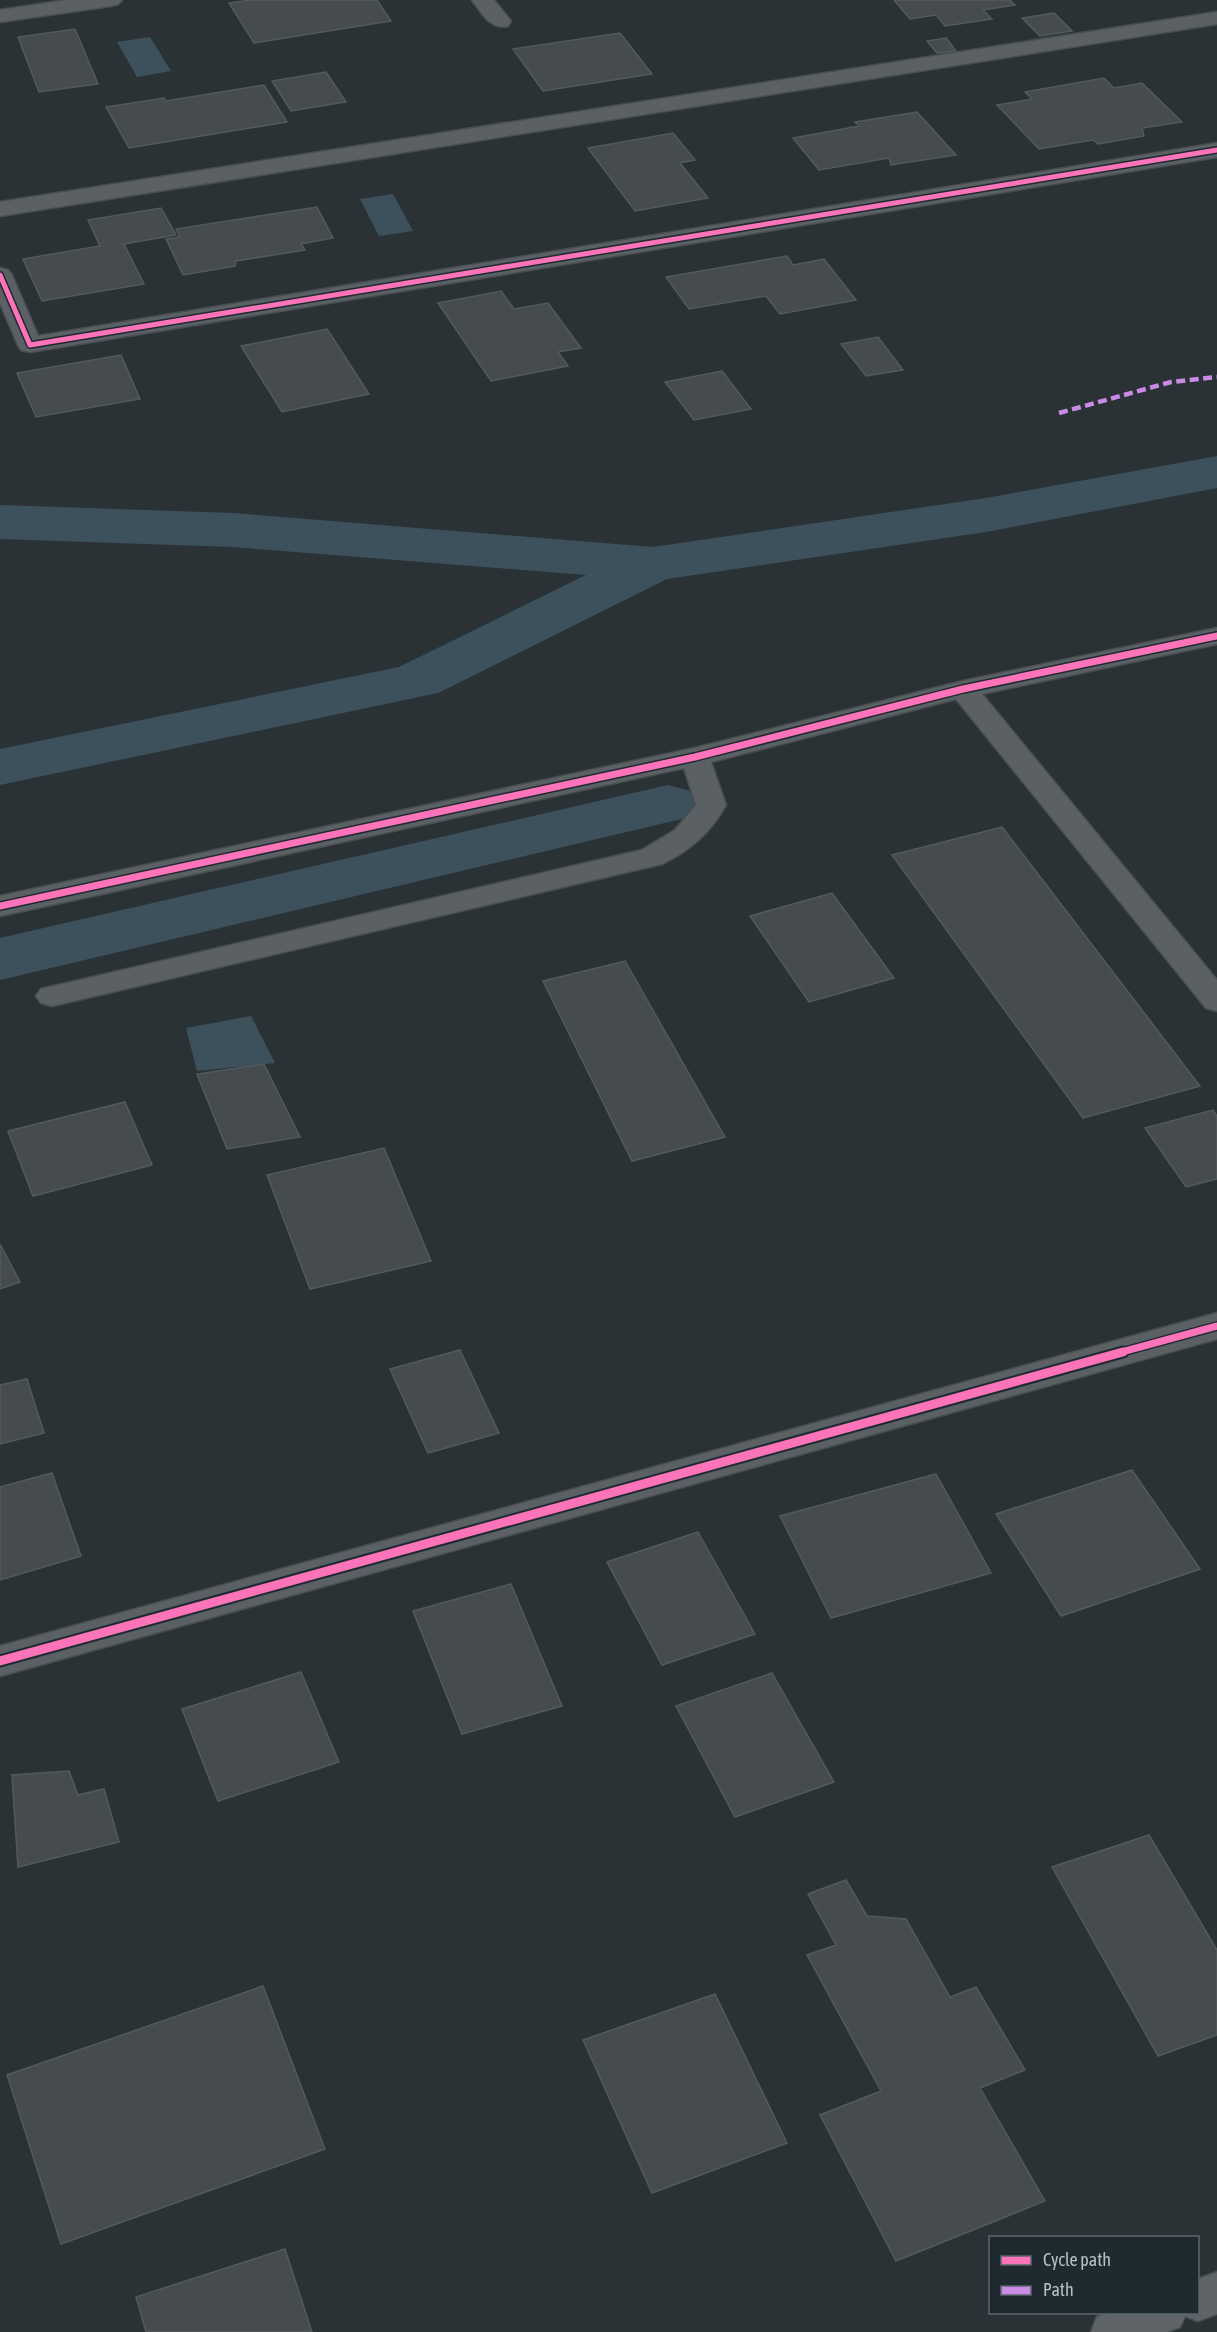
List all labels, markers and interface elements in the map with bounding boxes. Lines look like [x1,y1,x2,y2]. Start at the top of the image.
legend [989,2236,1199,2314]
text: Cycle path [1043,2249,1111,2270]
text: Path [1043,2279,1074,2300]

